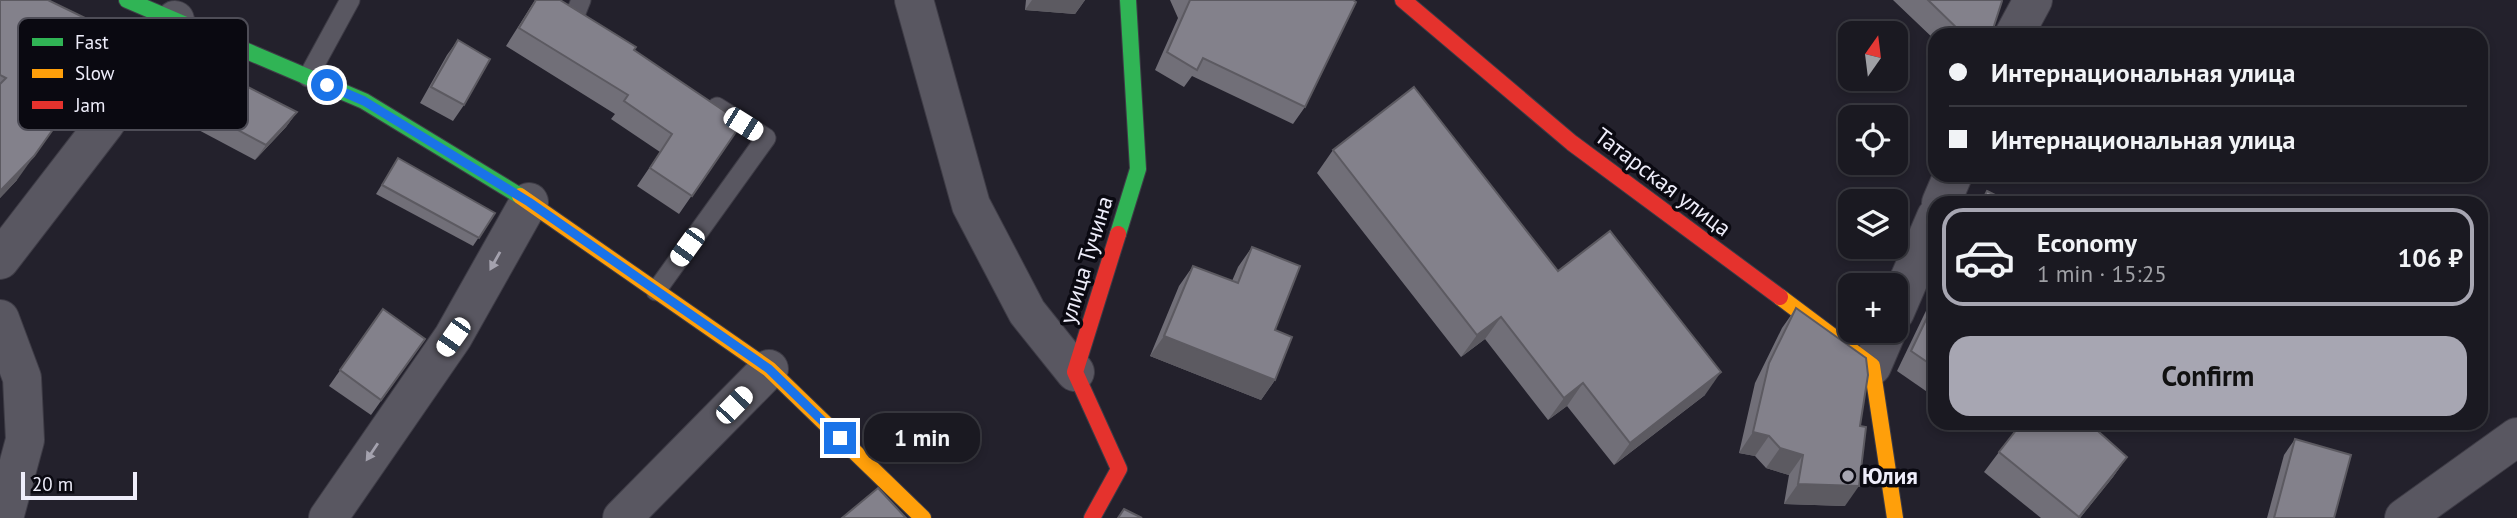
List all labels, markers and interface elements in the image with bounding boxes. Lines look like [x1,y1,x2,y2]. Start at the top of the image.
legend [18,18,248,130]
north arrow [1838,21,1908,91]
map controls [1838,21,1908,343]
text: Fast [75,30,109,54]
text: Интернациональная улица [1991,56,2295,89]
text: Slow [75,61,115,85]
route start [311,69,343,101]
text: Jam [74,93,105,117]
car [720,104,767,144]
button: locate [1838,105,1908,175]
street label: Татарская улица [1589,121,1737,242]
text: Интернациональная улица [1991,123,2295,156]
button: layers [1838,189,1908,259]
street label: улица Тучина [1052,192,1119,327]
car [667,224,708,270]
icon: car [1953,226,2016,289]
text: Economy [2037,226,2137,259]
text: 106 ₽ [2397,241,2463,274]
one-way arrow [489,252,501,271]
text: 1 min · 15:25 [2037,259,2167,288]
button: + [1838,273,1908,343]
car [433,314,474,360]
button: Confirm [1949,336,2467,416]
car [712,383,757,427]
callout: 1 min [864,414,980,462]
route end [824,422,856,454]
text: 1 min [894,423,950,452]
one-way arrow [365,443,379,461]
place label: Юлия [1862,461,1918,490]
marker: Юлия [1840,468,1856,484]
scale bar [21,469,136,501]
text: 20 m [32,472,73,496]

